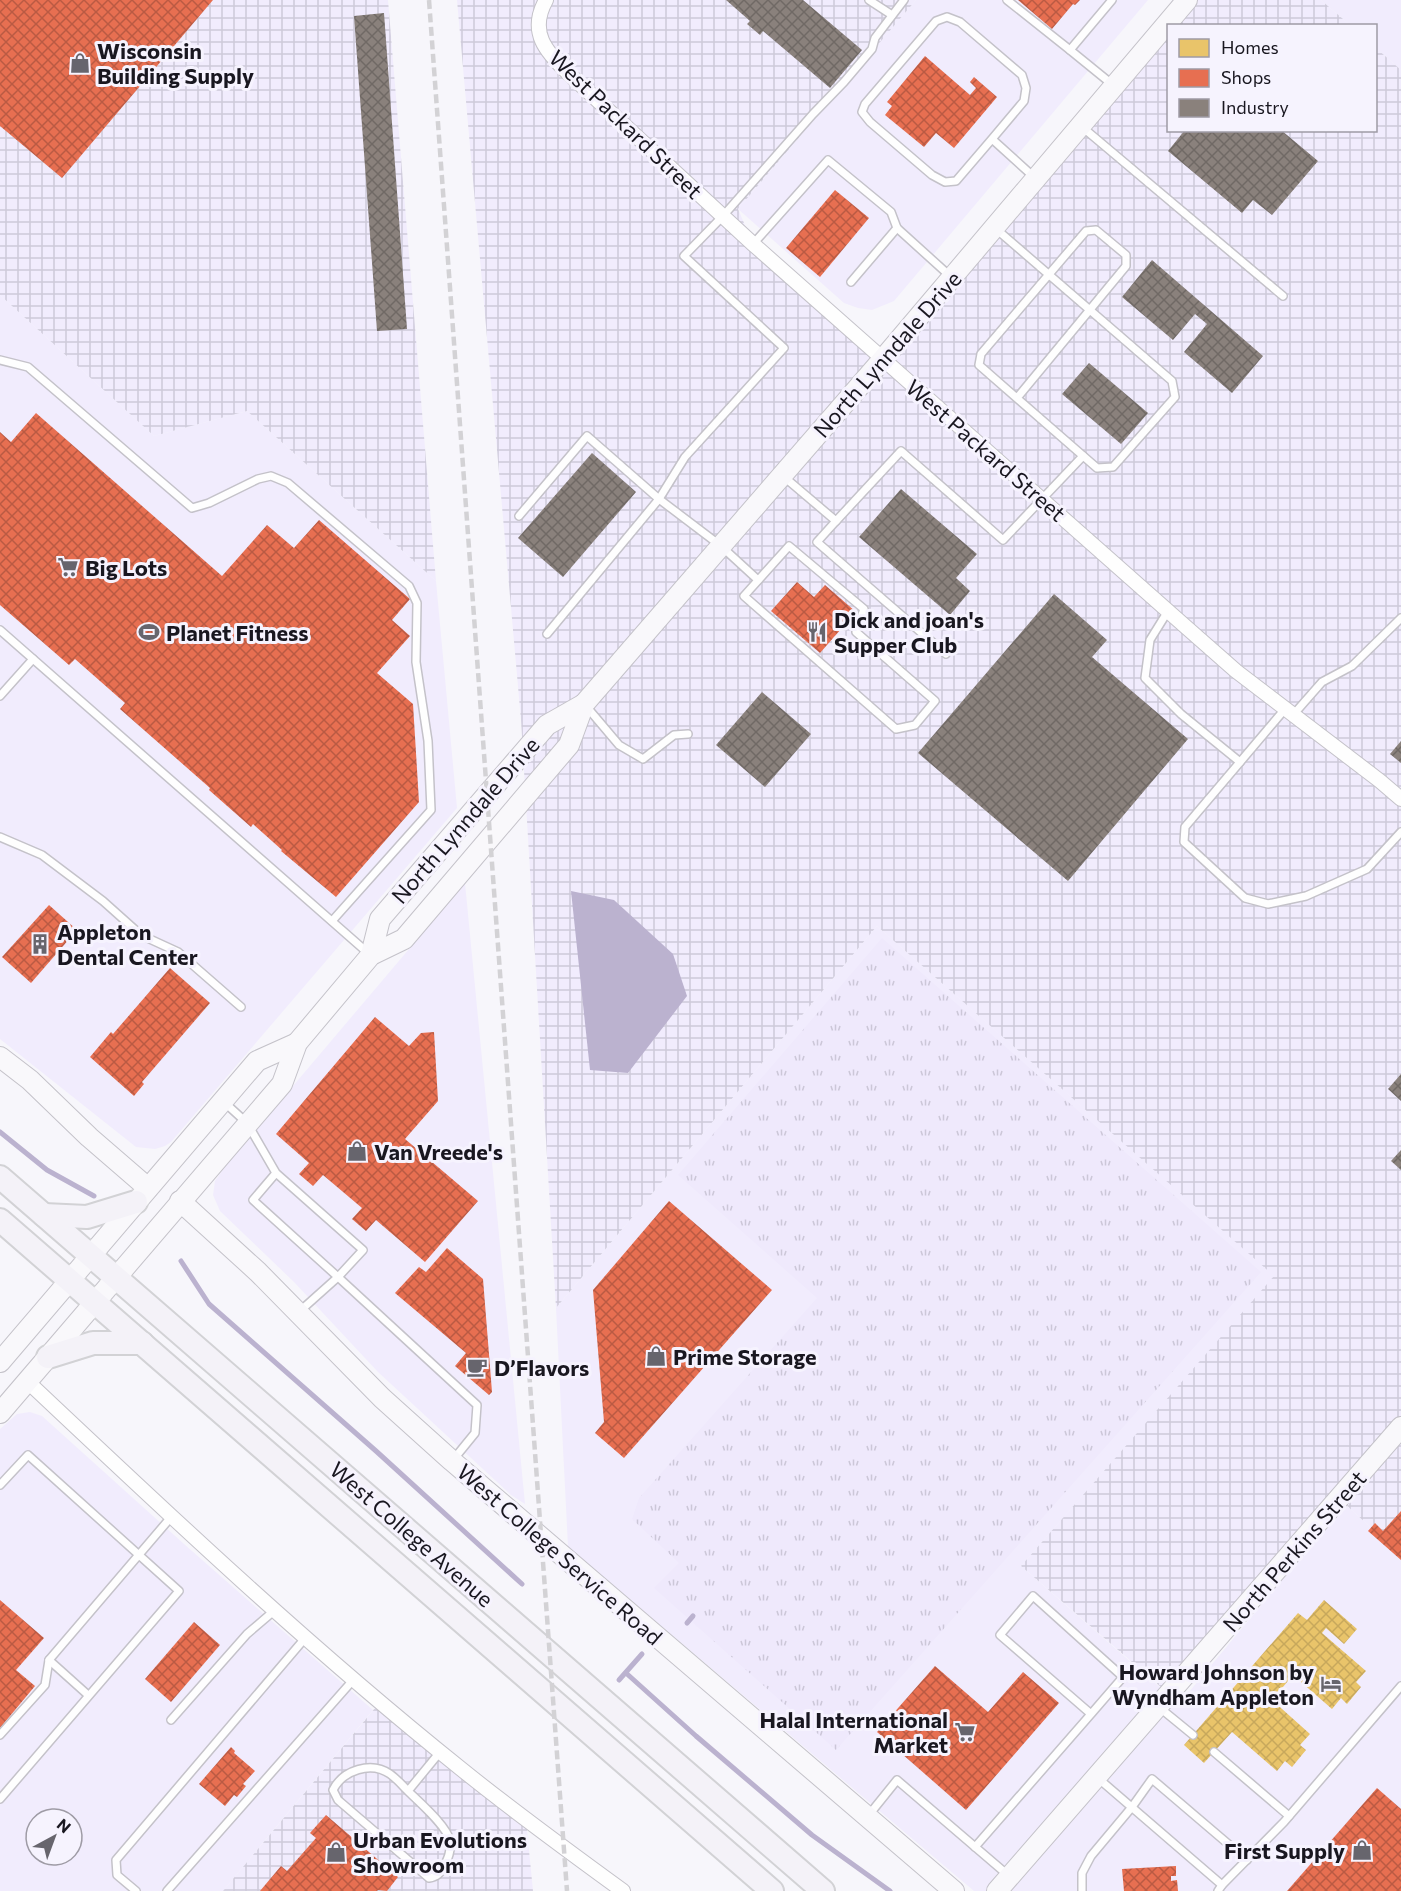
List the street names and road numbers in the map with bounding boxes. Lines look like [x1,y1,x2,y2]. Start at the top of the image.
street label: West Packard Street [544,44,708,204]
street label: North Lynndale Drive [807,265,967,443]
street label: West Packard Street [901,373,1071,527]
street label: North Lynndale Drive [385,731,545,909]
street label: West College Avenue [325,1456,499,1612]
street label: West College Service Road [452,1458,668,1650]
street label: North Perkins Street [1217,1465,1371,1637]

